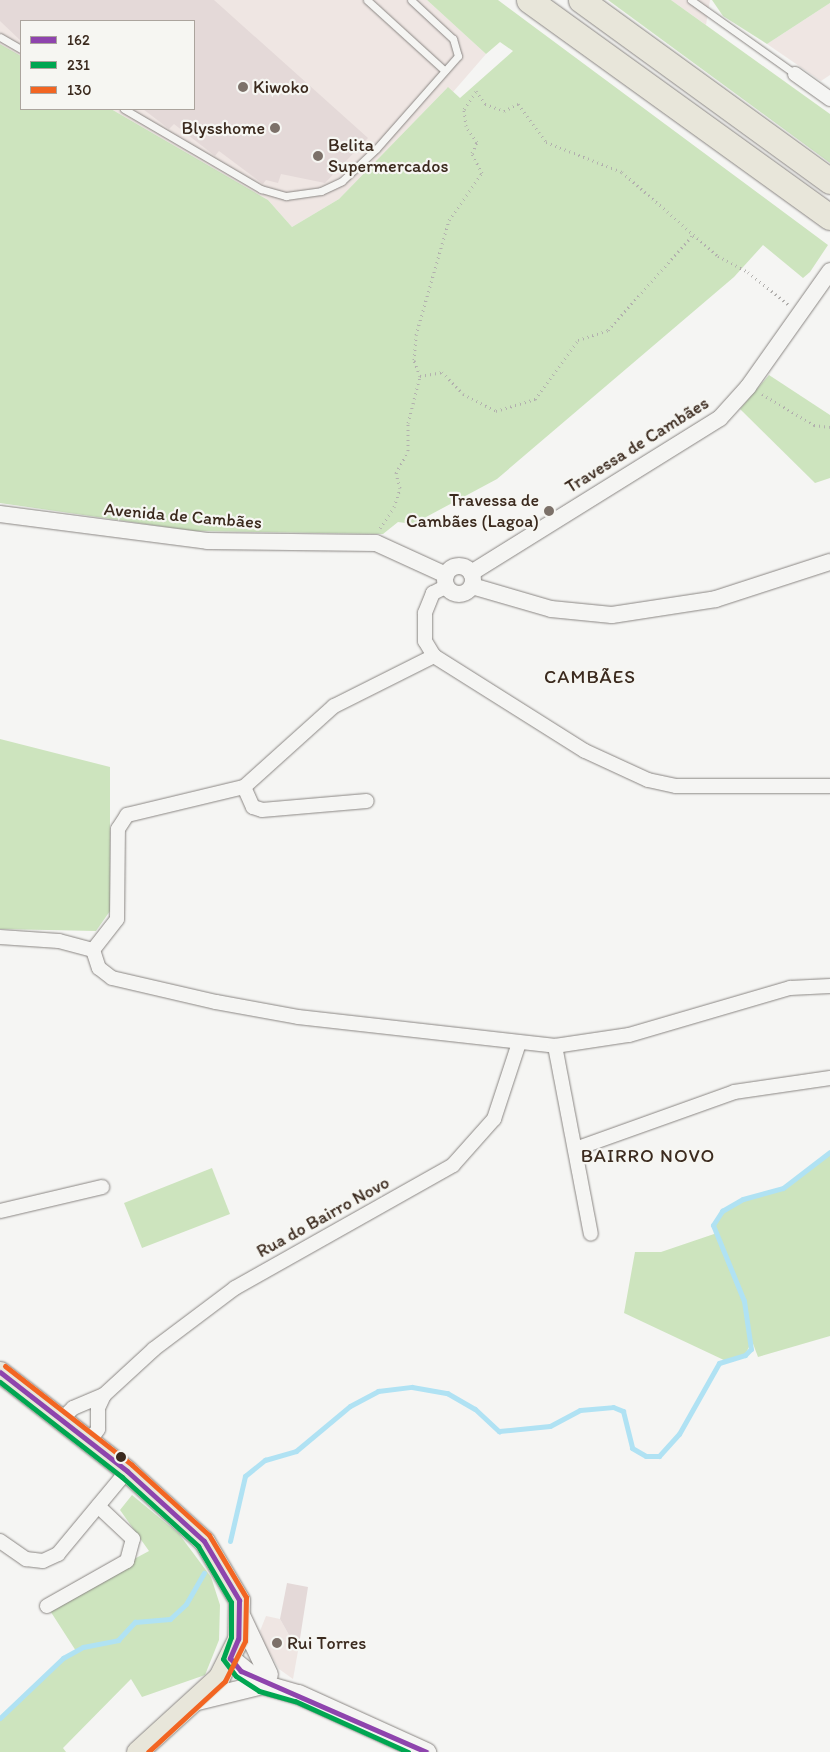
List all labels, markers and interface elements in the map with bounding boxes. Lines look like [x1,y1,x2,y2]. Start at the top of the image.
legend [20,20,195,110]
text: 162 [67,31,90,49]
text: 231 [67,56,90,74]
place label: Kiwoko [253,76,309,98]
text: 130 [67,81,91,99]
marker: Kiwoko [237,81,249,93]
place label: Blysshome [182,117,265,139]
marker: Blysshome [269,122,281,134]
place label: Belita Supermercados [328,135,448,178]
marker: Belita Supermercados [312,150,324,162]
street label: Travessa de Cambães [561,392,713,498]
place label: Travessa de Cambães (Lagoa) [406,490,539,532]
street label: Avenida de Cambães [103,498,263,534]
marker: Travessa de Cambães (Lagoa) [543,505,555,517]
district label: CAMBÃES [543,666,637,688]
district label: BAIRRO NOVO [580,1145,716,1167]
street label: Rua do Bairro Novo [253,1172,393,1262]
unlabelled marker [116,1452,126,1462]
place label: Rui Torres [287,1632,365,1654]
marker: Rui Torres [271,1637,283,1649]

